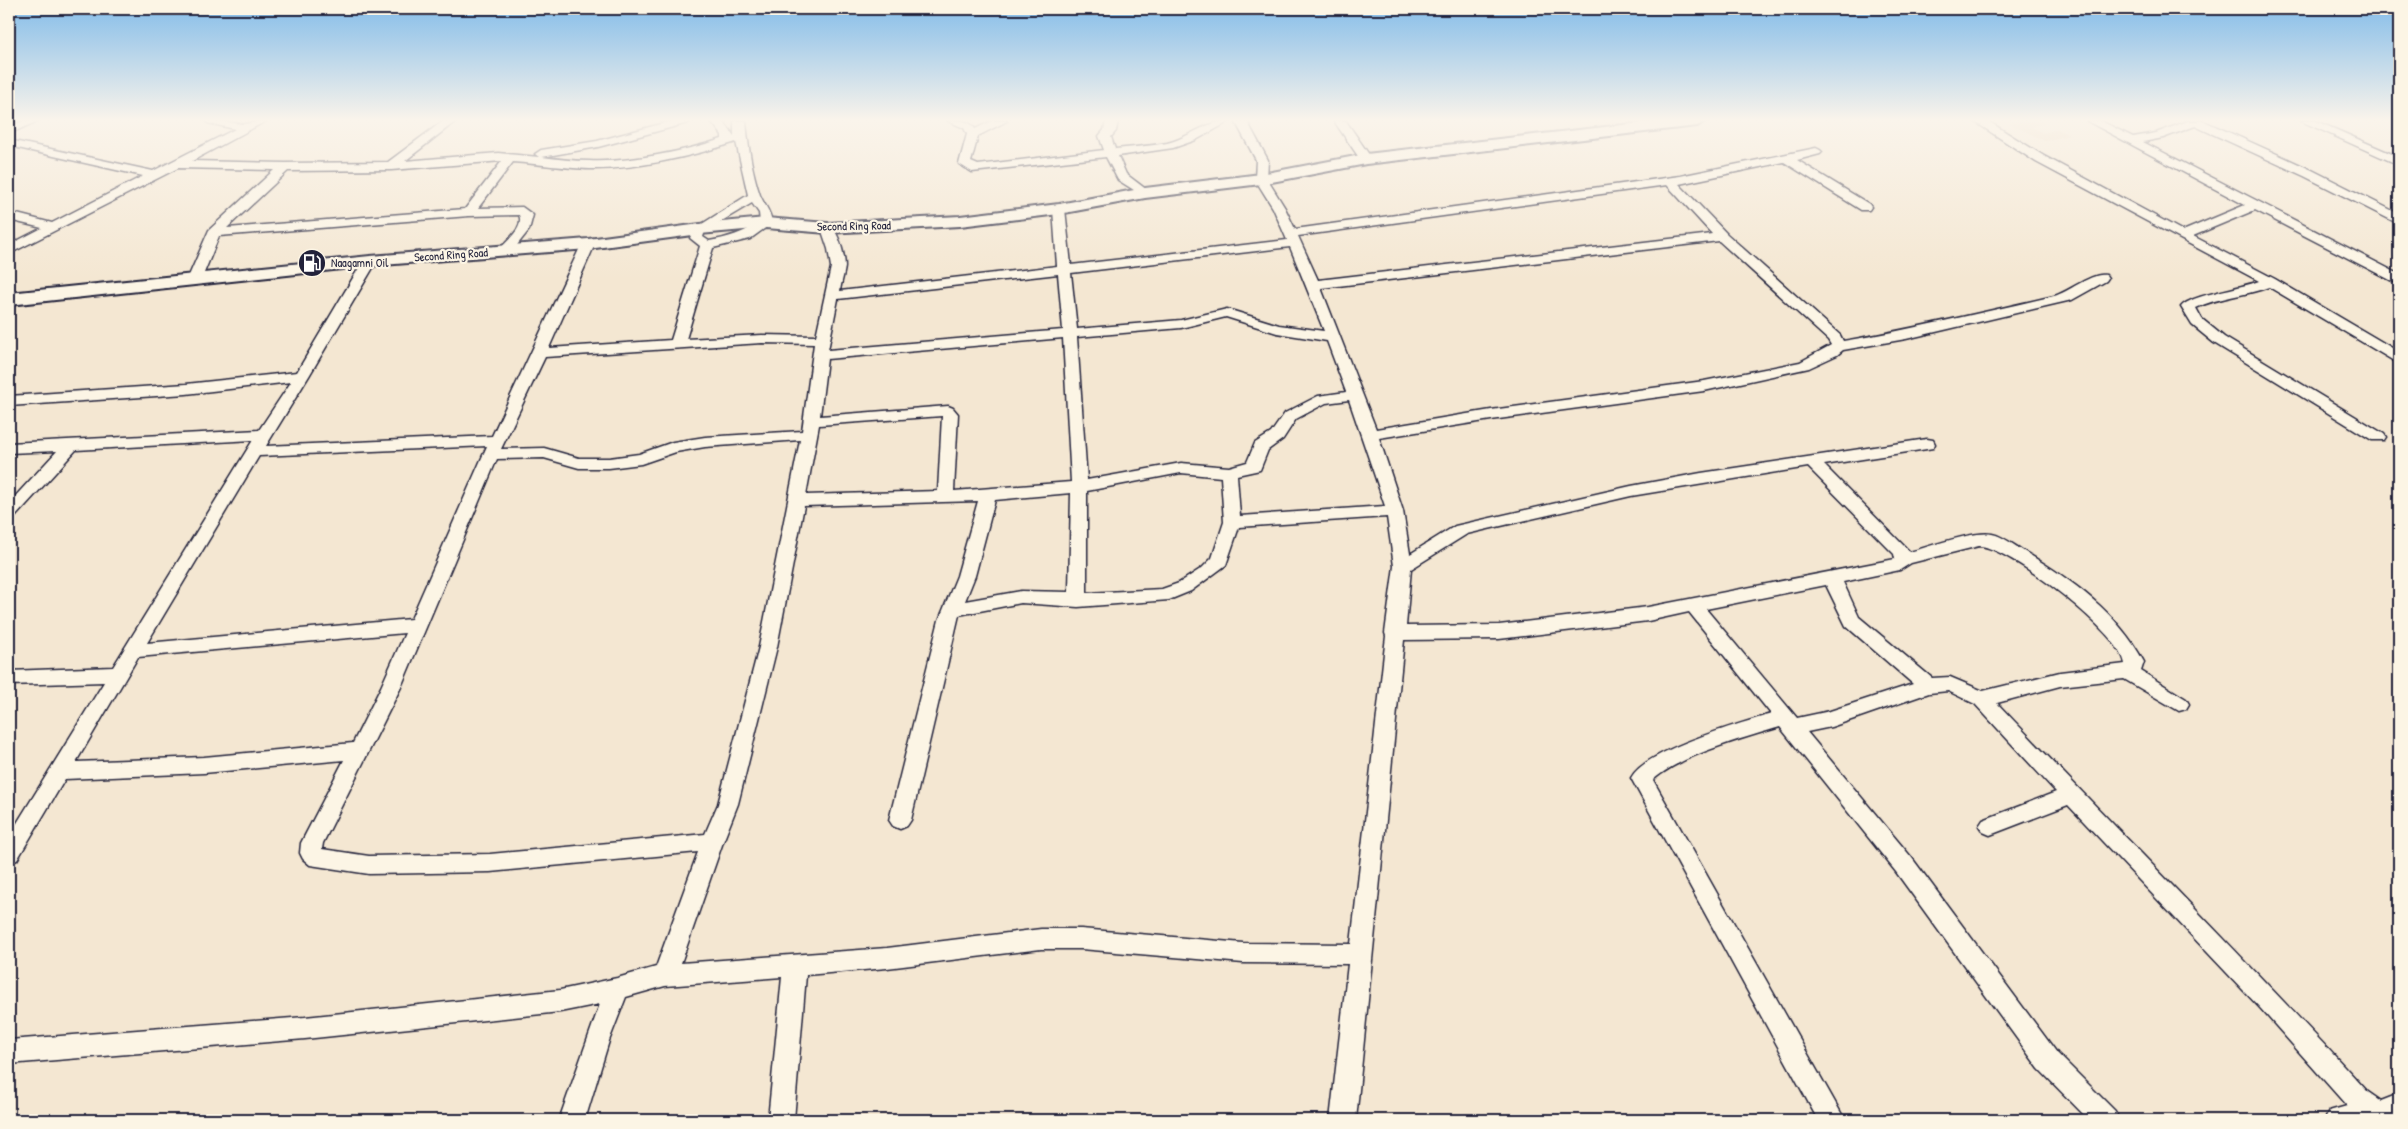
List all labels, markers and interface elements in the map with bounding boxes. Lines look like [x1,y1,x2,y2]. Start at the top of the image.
street label: Second Ring Road [817,216,891,235]
street label: Second Ring Road [413,243,489,266]
fuel station icon: Naagamni Oil [297,248,327,278]
place label: Naagamni Oil [331,254,389,271]

